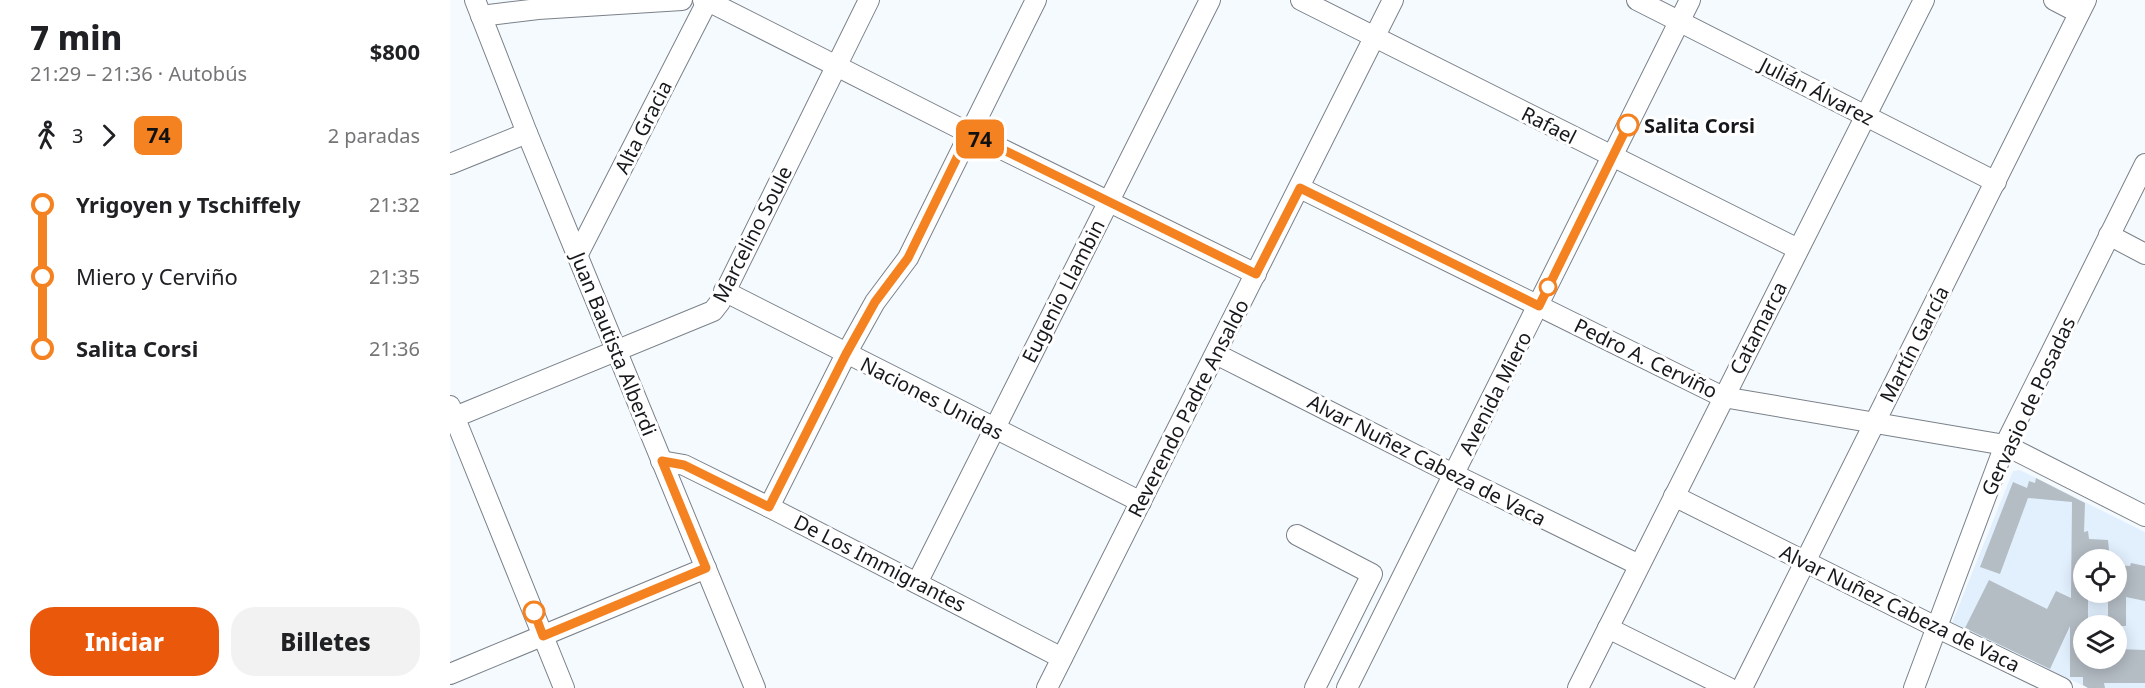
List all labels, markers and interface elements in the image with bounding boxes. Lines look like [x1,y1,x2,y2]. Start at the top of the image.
text: 7 min [30,15,122,60]
text: $800 [370,36,420,66]
street label: Julián Álvarez [1754,50,1879,131]
text: 21:29 – 21:36 · Autobús [30,60,247,87]
street label: Alta Gracia [608,76,678,178]
street label: Rafael [1517,100,1581,150]
place label: Salita Corsi [1644,112,1755,139]
marker: Salita Corsi [1617,114,1639,136]
icon: walk [30,119,63,152]
icon: forward [92,119,125,152]
line badge: 74 [953,120,1007,158]
text: 74 [146,121,170,149]
text: 3 [72,122,83,149]
text: 2 paradas [328,122,420,149]
text: 74 [968,125,992,153]
street label: Marcelino Soule [706,161,798,307]
text: Yrigoyen y Tschiffely [76,189,301,219]
text: 21:32 [369,191,420,218]
street label: Eugenio Llambin [1015,215,1111,367]
street label: Juan Bautista Alberdi [564,246,663,440]
text: Miero y Cerviño [76,261,238,291]
text: 21:35 [369,263,420,290]
street label: Catamarca [1723,277,1793,379]
unlabelled marker [1539,278,1557,296]
street label: Martín García [1873,281,1955,407]
street label: Reverendo Padre Ansaldo [1121,294,1255,522]
street label: Pedro A. Cerviño [1570,312,1722,404]
street label: Gervasio de Posadas [1975,312,2081,500]
street label: Avenida Miero [1452,327,1538,459]
text: Salita Corsi [76,333,198,363]
text: 21:36 [369,335,420,362]
street label: Naciones Unidas [856,350,1008,446]
street label: Alvar Nuñez Cabeza de Vaca [1303,388,1551,532]
street label: De Los Immigrantes [789,508,971,618]
street label: Alvar Nuñez Cabeza de Vaca [1775,538,2025,678]
map controls [2073,549,2127,669]
button: locate [2073,549,2127,603]
unlabelled marker [523,601,545,623]
button: Iniciar [30,607,219,676]
button: Billetes [231,607,420,676]
button: layers [2073,615,2127,669]

